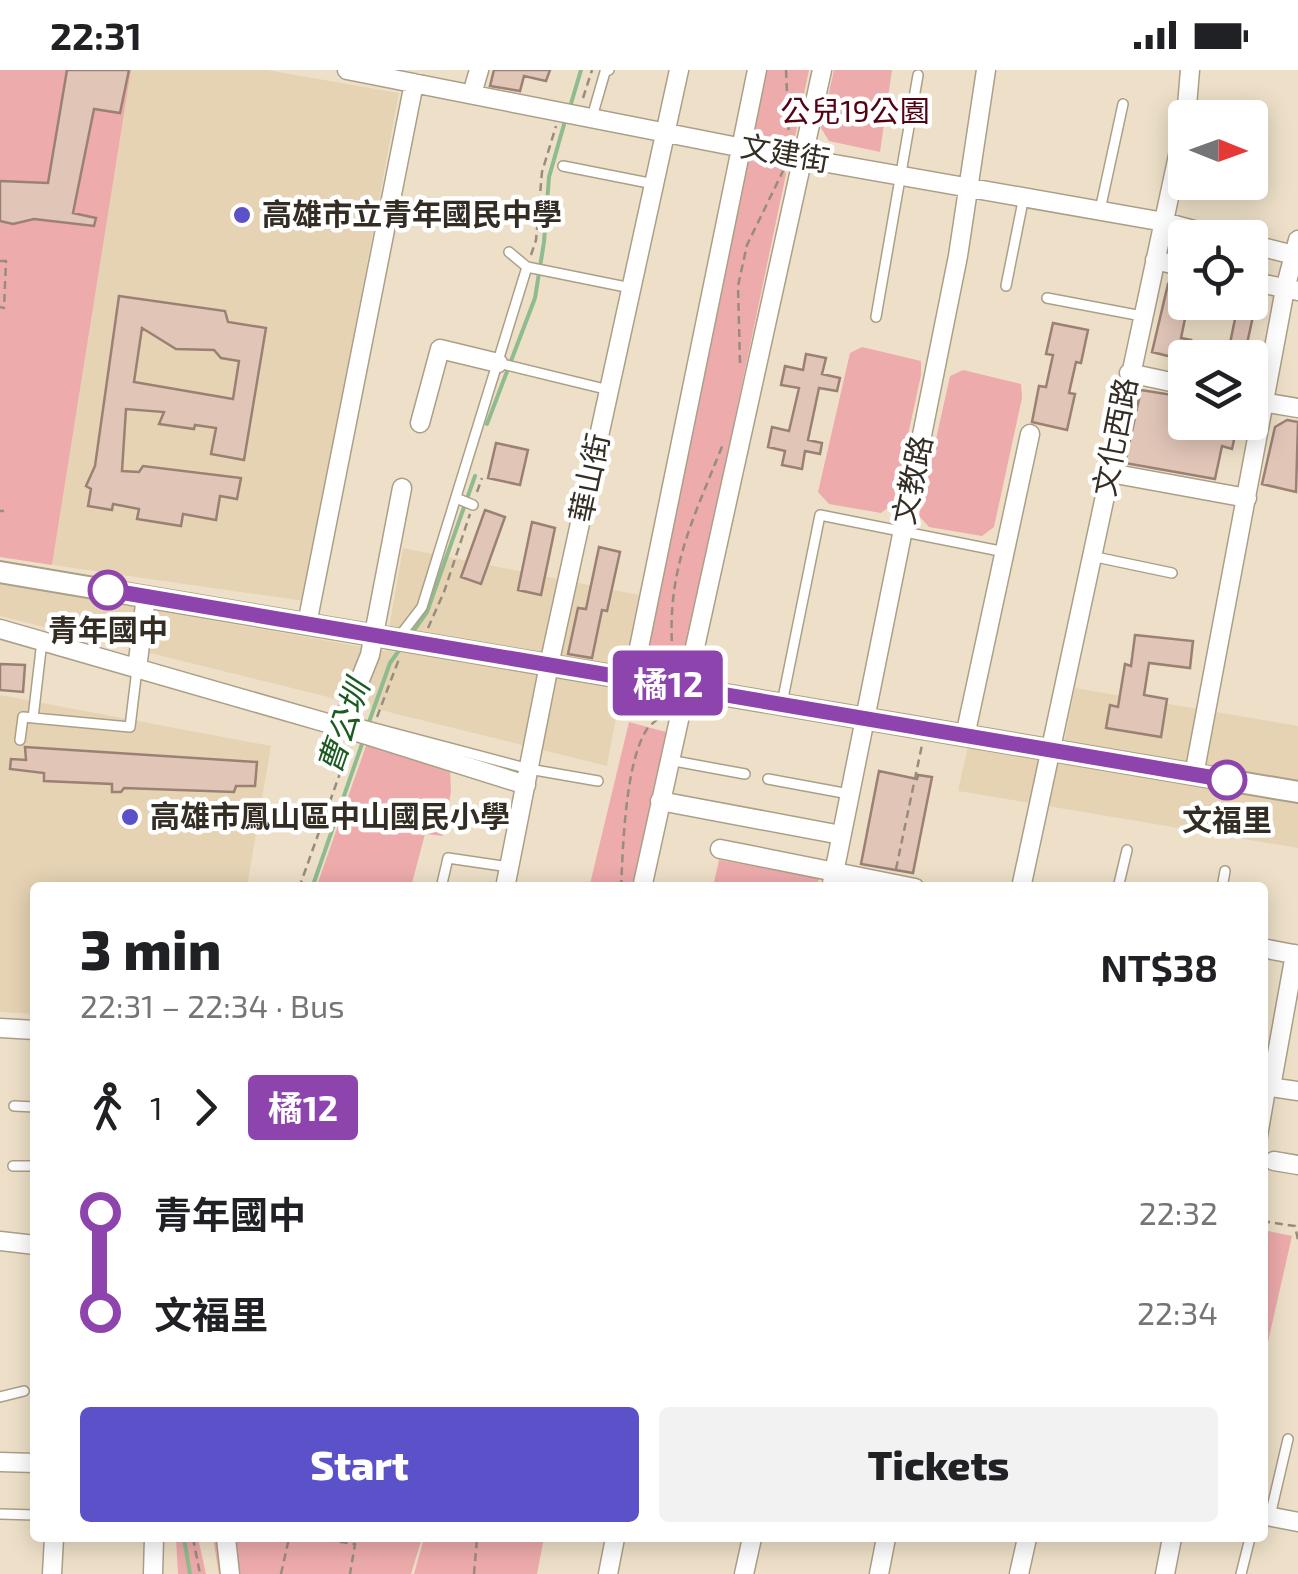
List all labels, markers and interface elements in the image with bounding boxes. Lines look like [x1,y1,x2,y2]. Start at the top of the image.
text: 22:31 [50,12,142,58]
park label: 公兒19公園 [780,92,930,128]
north arrow [1168,100,1268,200]
map controls [1168,100,1268,440]
street label: 文建街 [738,126,833,178]
place label: 高雄市立青年國民中學 [262,195,562,231]
marker: 高雄市立青年國民中學 [231,204,253,226]
button: locate [1168,220,1268,320]
button: layers [1168,340,1268,440]
street label: 文化西路 [1085,374,1143,499]
street label: 華山街 [561,430,615,525]
street label: 文教路 [884,432,938,527]
marker: 青年國中 [89,571,127,609]
place label: 青年國中 [48,611,168,647]
line badge: 橘12 [610,650,726,716]
text: 橘12 [633,662,703,704]
water label: 曹公圳 [309,671,377,778]
marker: 文福里 [1208,761,1246,799]
place label: 高雄市鳳山區中山國民小學 [150,797,510,833]
place label: 文福里 [1182,801,1272,837]
marker: 高雄市鳳山區中山國民小學 [119,806,141,828]
text: 3 min [80,915,221,981]
text: NT$38 [1100,944,1218,990]
text: 22:31 – 22:34 · Bus [80,986,344,1024]
icon: walk [80,1080,135,1135]
icon: forward [178,1080,233,1135]
text: 橘12 [268,1086,338,1128]
text: 1 [150,1088,163,1126]
text: 青年國中 [154,1191,306,1237]
text: 22:32 [1139,1193,1218,1231]
text: 文福里 [154,1291,268,1337]
text: 22:34 [1137,1293,1218,1331]
button: Start [80,1407,639,1522]
button: Tickets [659,1407,1218,1522]

